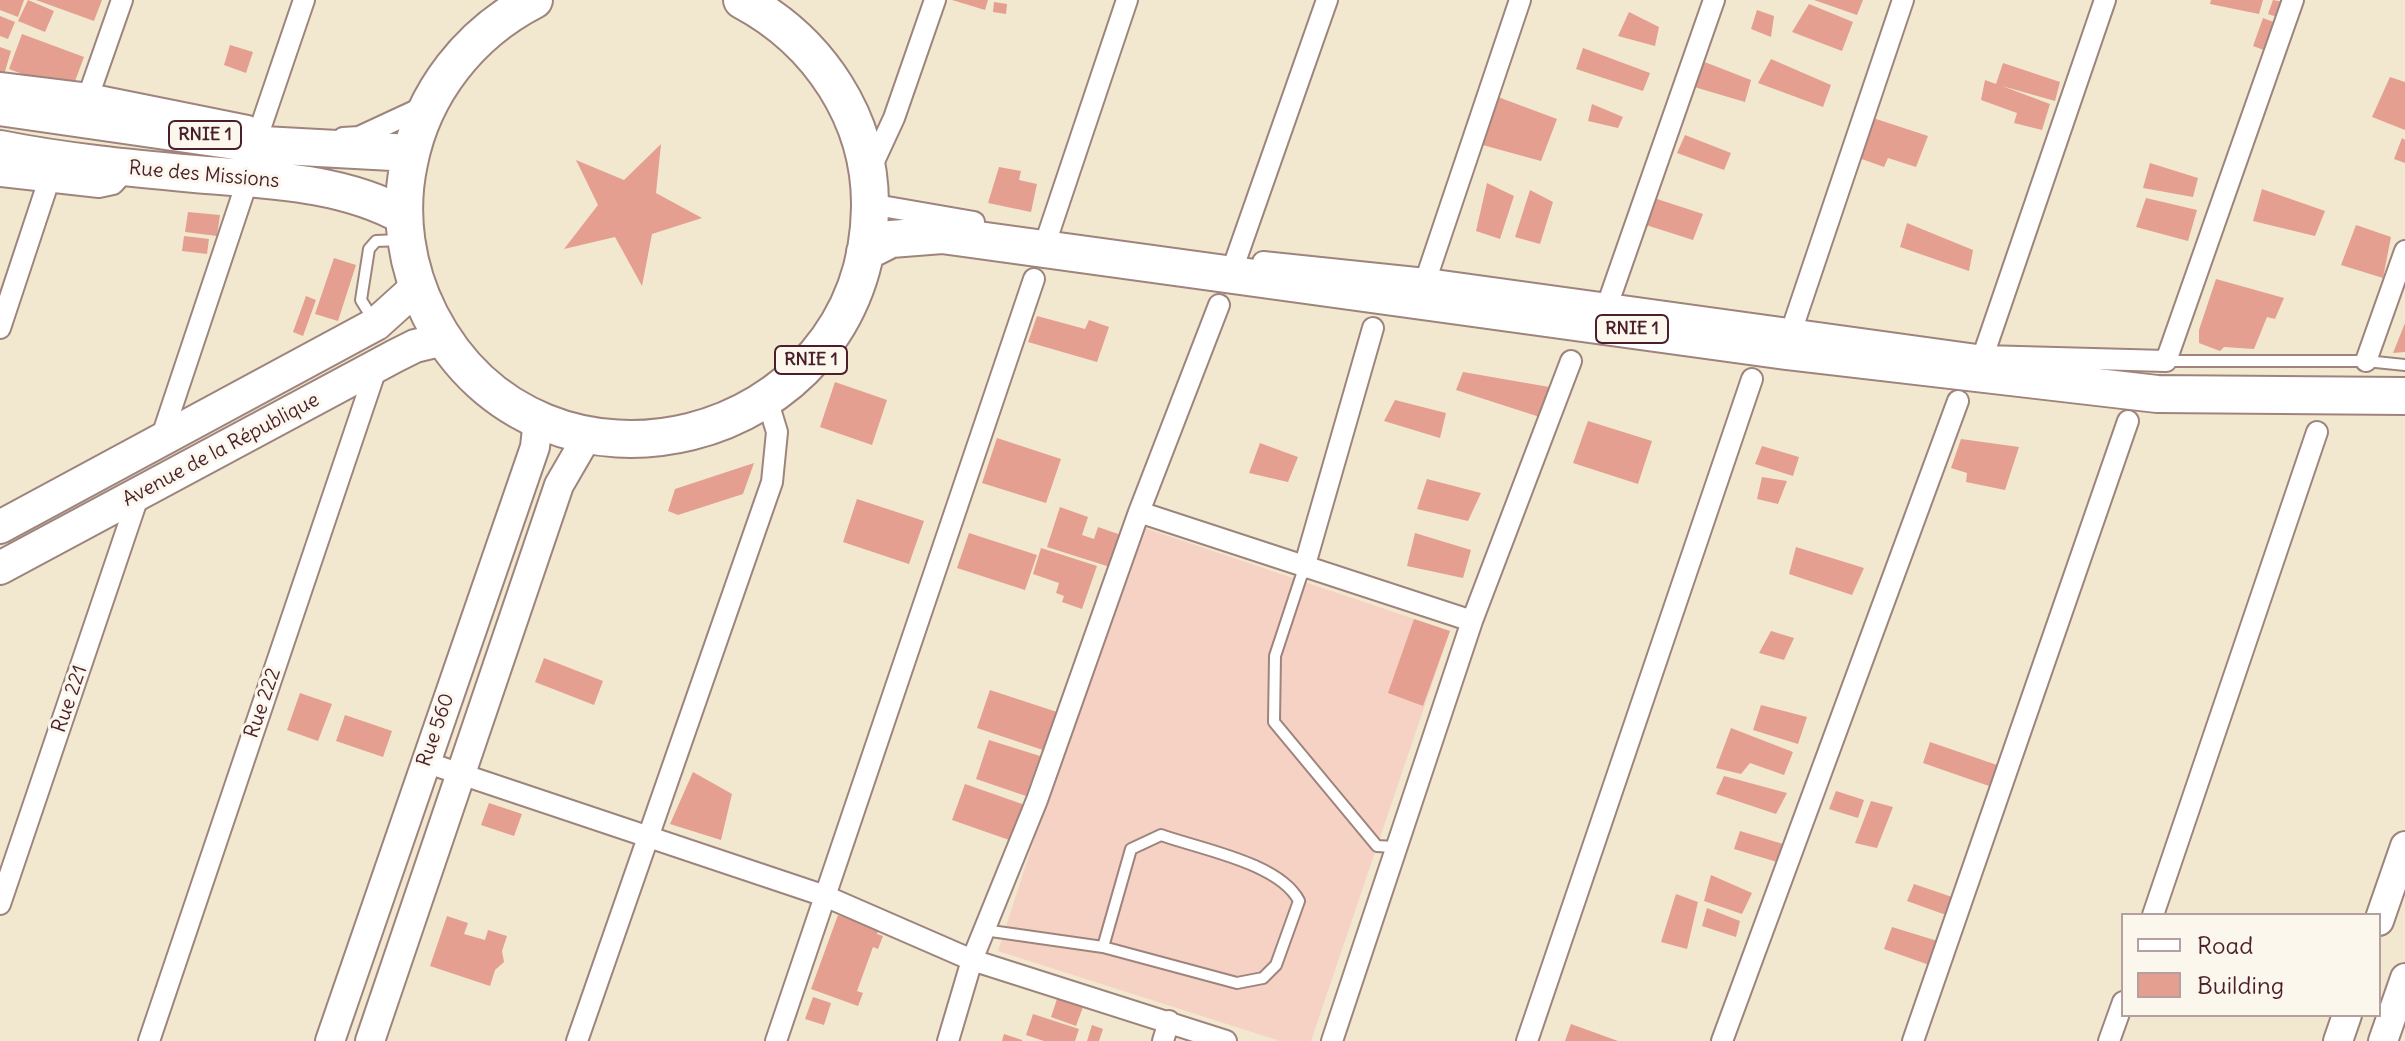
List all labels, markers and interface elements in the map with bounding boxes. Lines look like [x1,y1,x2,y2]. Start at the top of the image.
road number: RNIE 1 [169,121,241,149]
street label: Rue des Missions [128,156,280,194]
road number: RNIE 1 [1596,315,1668,343]
road number: RNIE 1 [775,346,847,374]
street label: Avenue de la République [119,388,323,512]
street label: Rue 221 [47,662,93,736]
street label: Rue 222 [240,665,286,741]
street label: Rue 560 [412,690,460,770]
legend [2121,913,2381,1017]
text: Road [2197,930,2253,960]
text: Building [2197,970,2284,1000]

